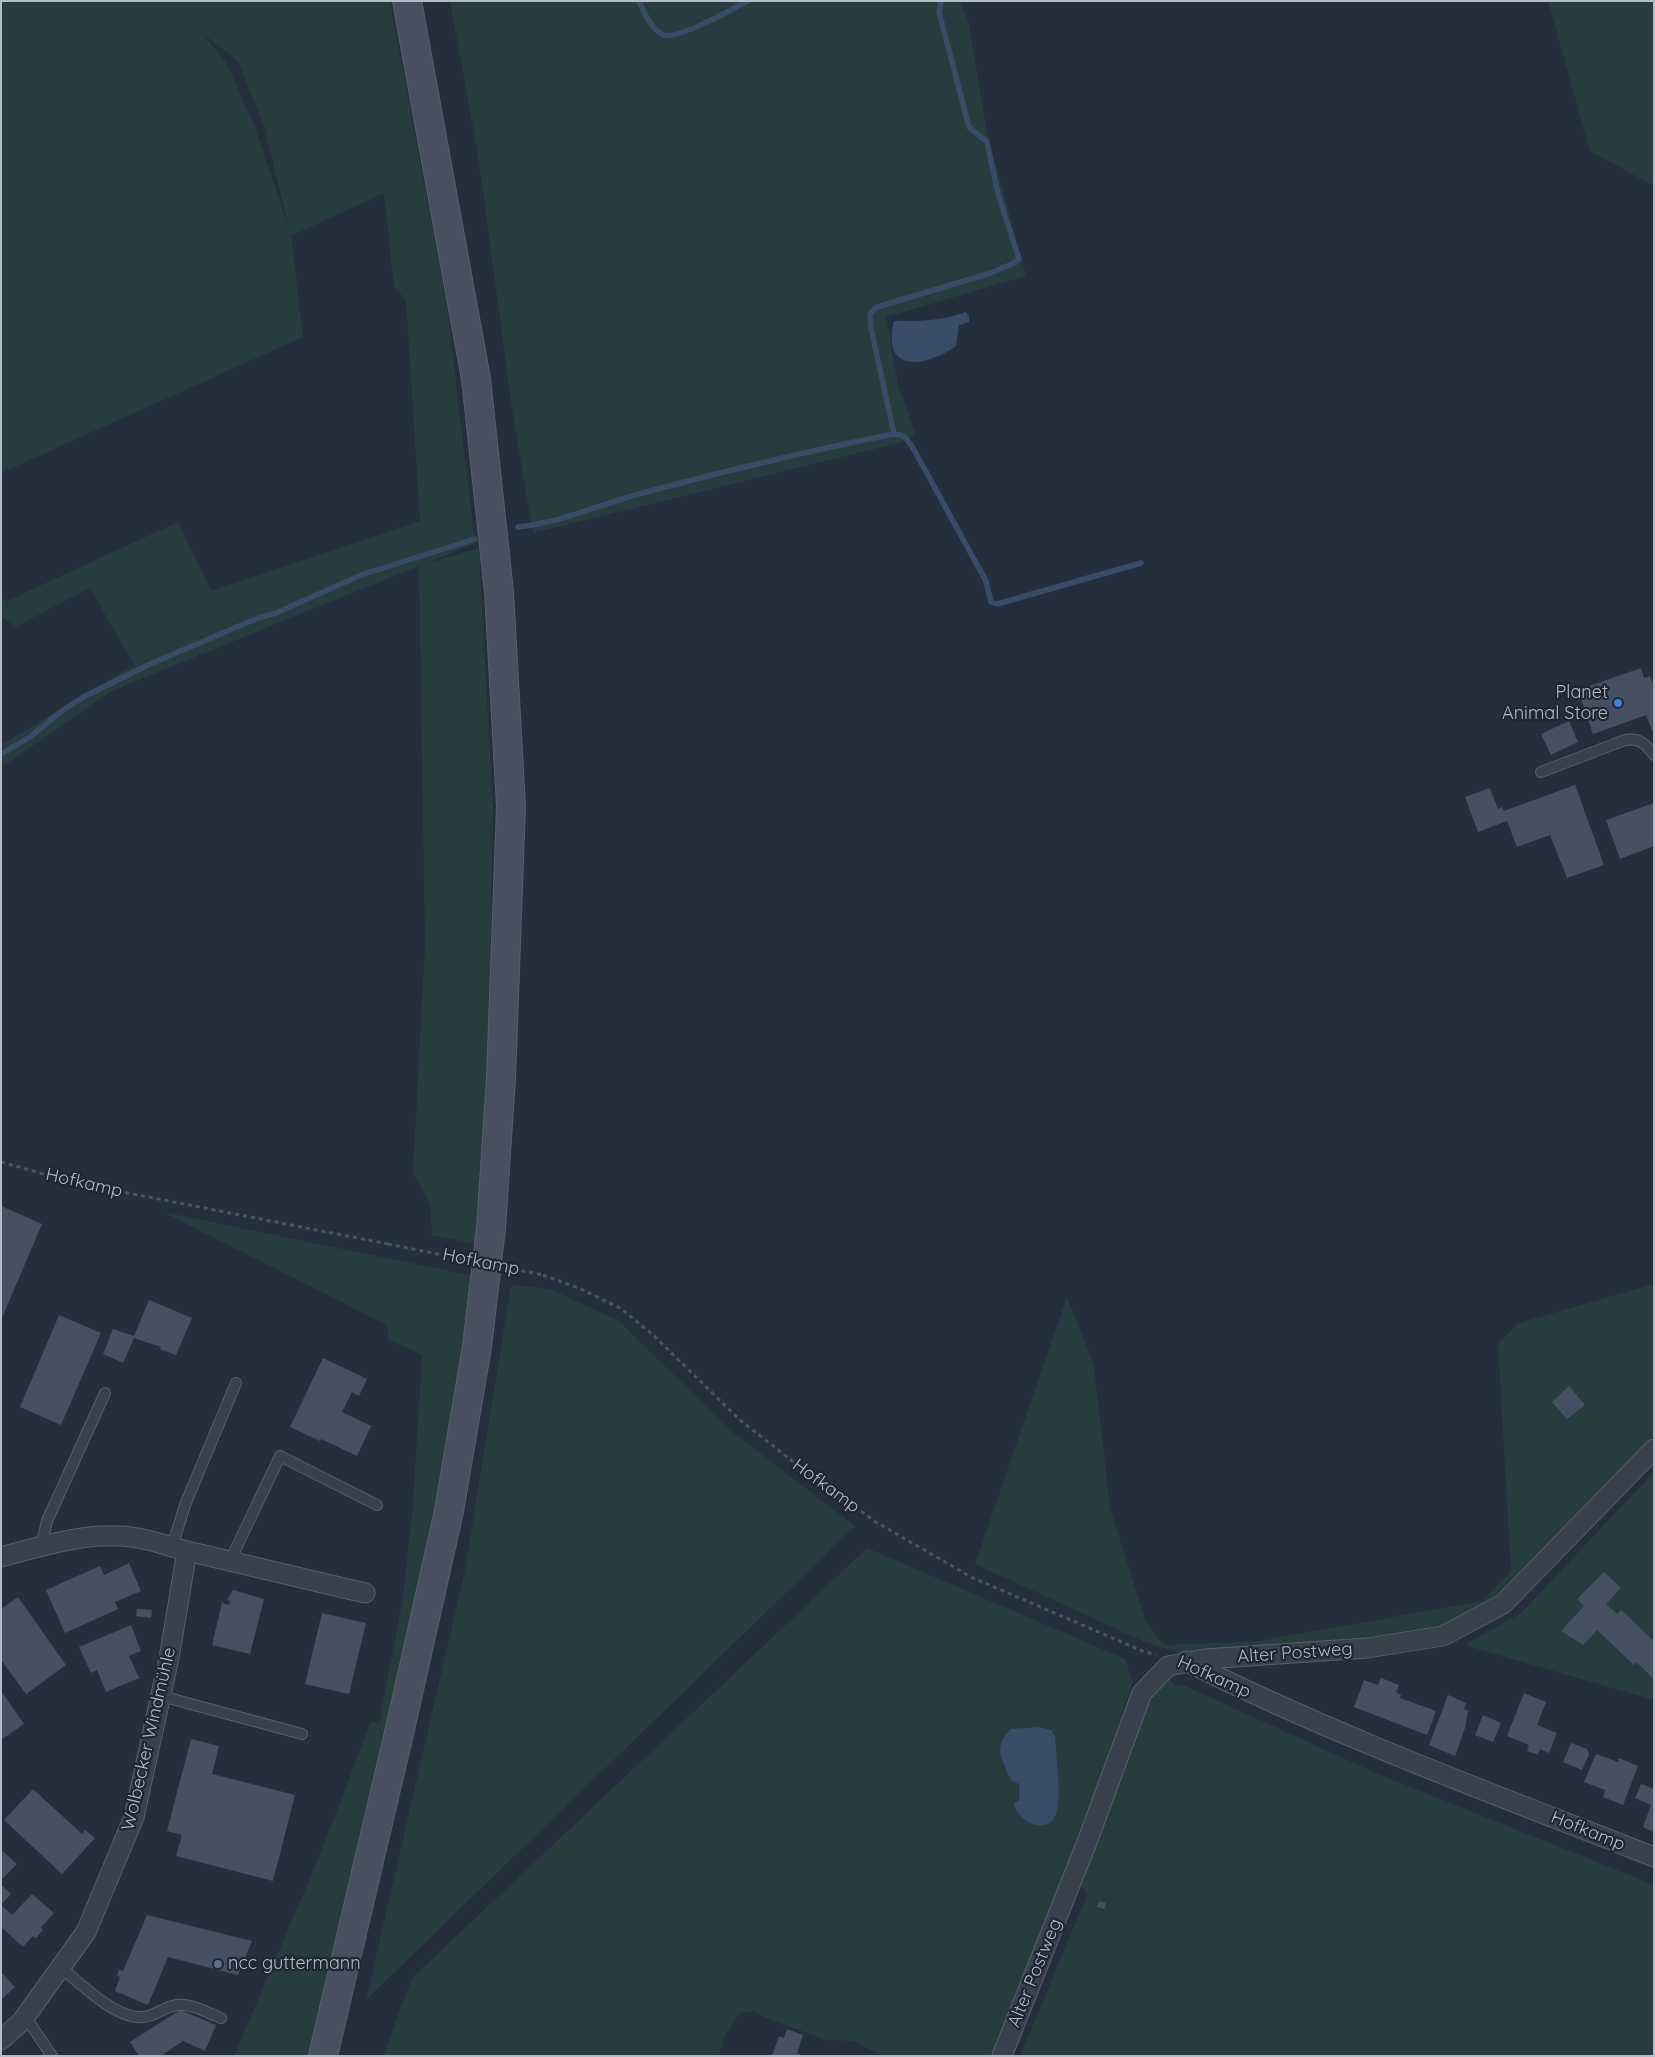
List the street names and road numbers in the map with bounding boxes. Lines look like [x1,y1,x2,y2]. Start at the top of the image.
street label: Hofkamp [44,1164,124,1202]
street label: Hofkamp [441,1244,521,1280]
street label: Hofkamp [788,1454,864,1518]
street label: Alter Postweg [1237,1638,1353,1668]
street label: Wolbecker Windmühle [117,1645,181,1833]
street label: Hofkamp [1174,1651,1254,1703]
street label: Hofkamp [1548,1806,1628,1856]
street label: Alter Postweg [1003,1916,1067,2030]

